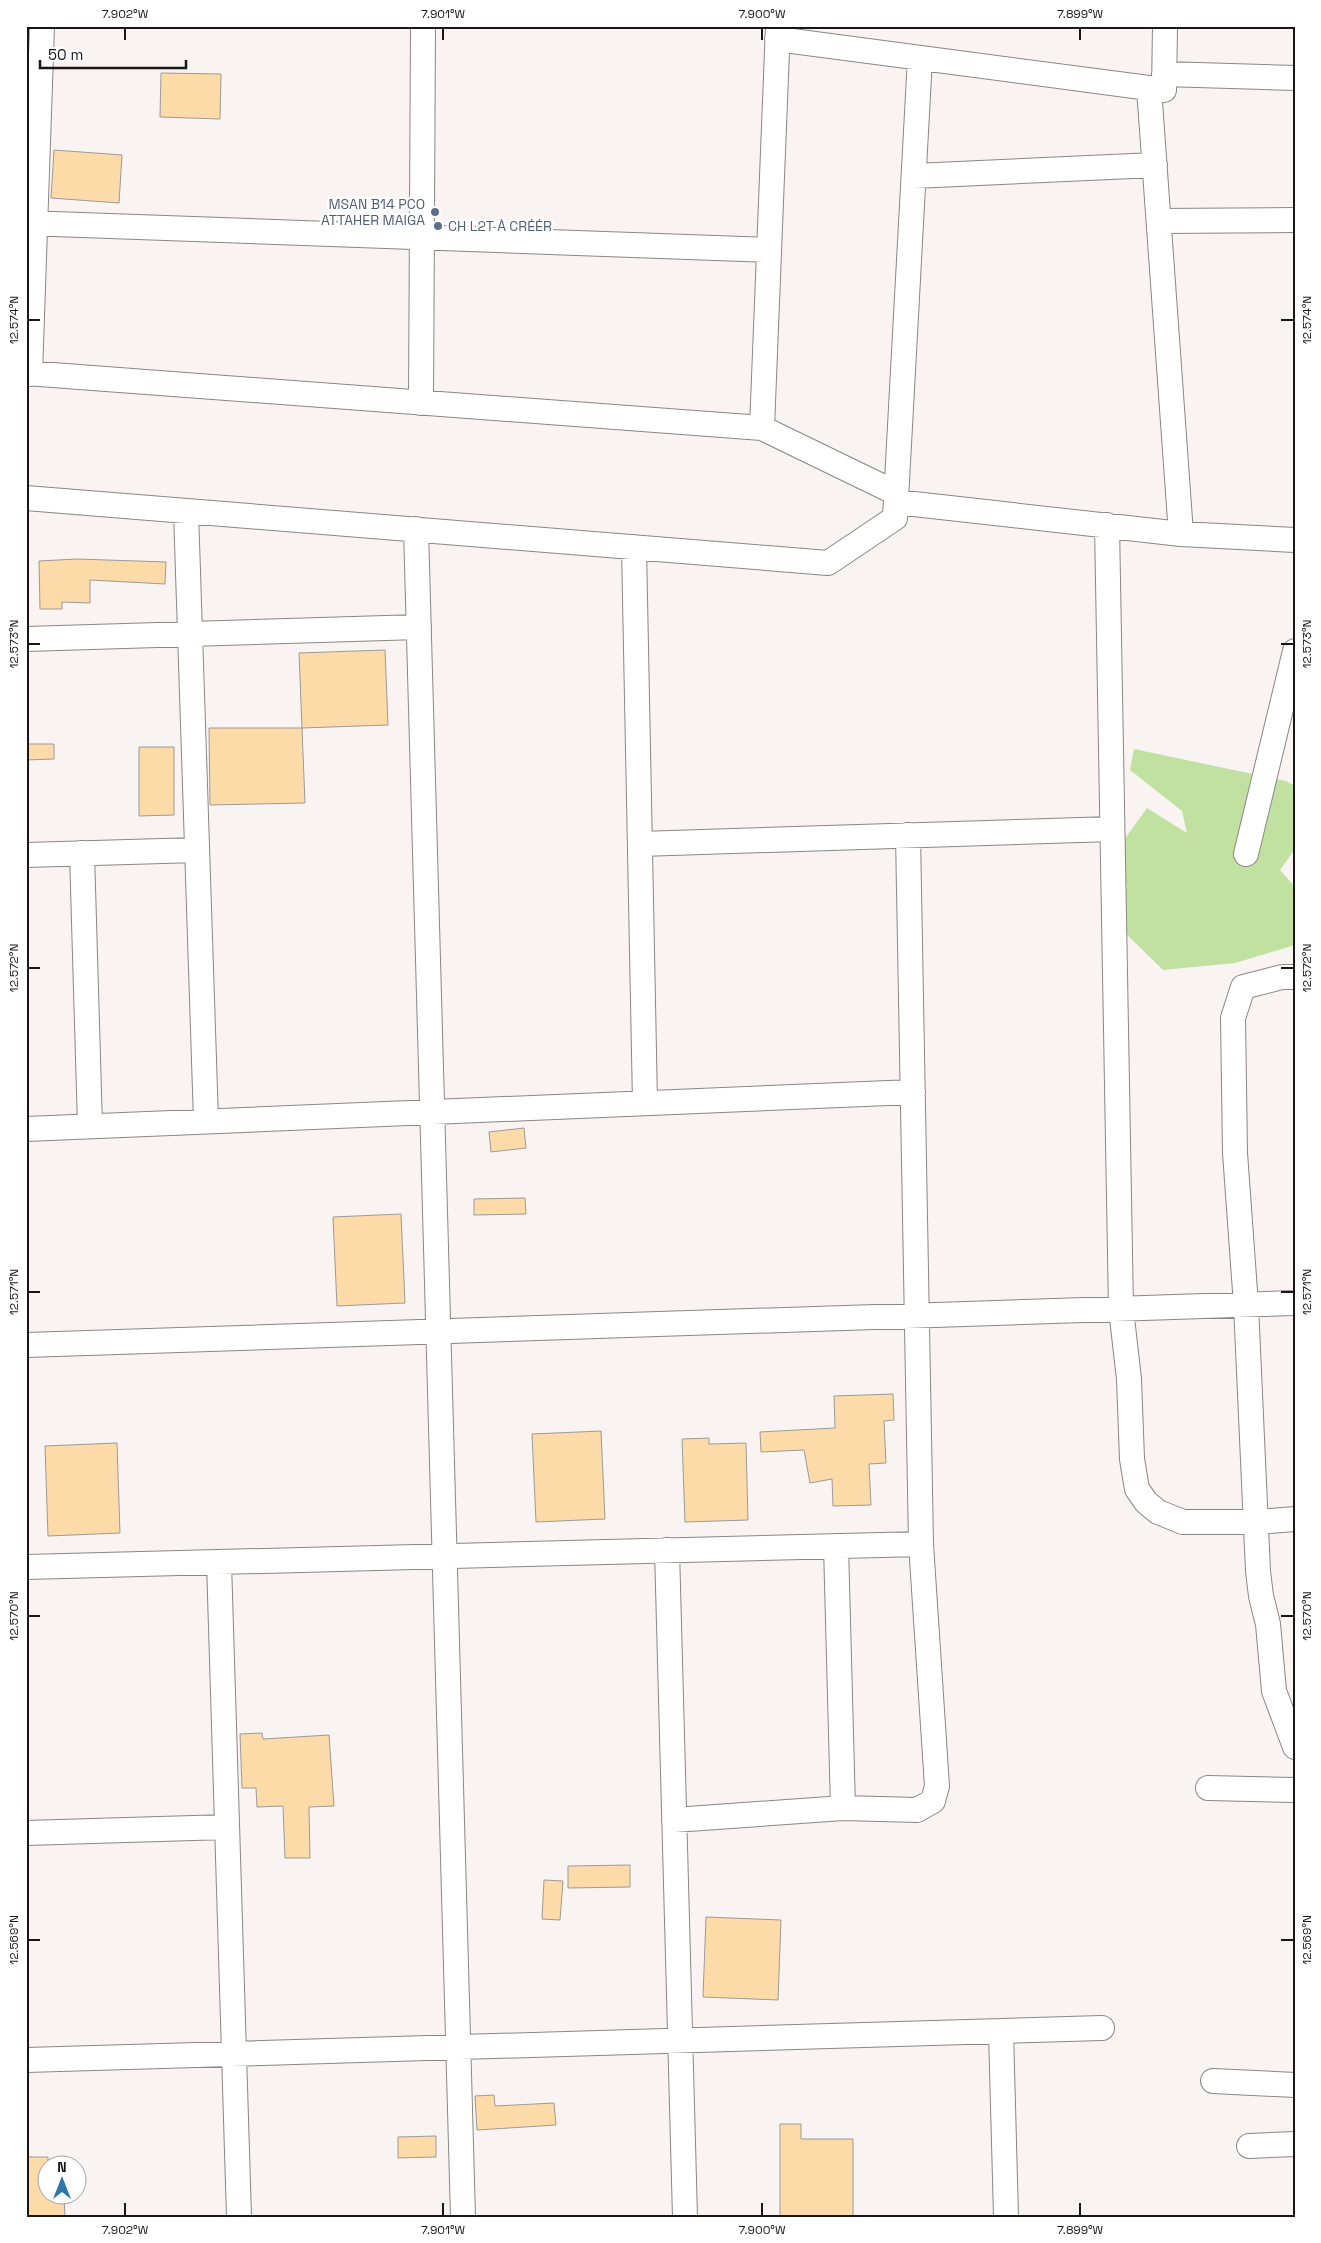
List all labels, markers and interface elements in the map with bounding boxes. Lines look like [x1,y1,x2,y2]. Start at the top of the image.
text: 7.902°W [102,6,149,22]
text: 7.901°W [421,6,466,22]
text: 7.900°W [739,6,786,22]
text: 7.899°W [1057,6,1104,22]
scale bar [40,38,186,70]
text: 50 m [48,45,83,64]
place label: MSAN B14 PCO ATTAHER MAIGA [321,195,425,229]
marker: MSAN B14 PCO ATTAHER MAIGA [429,206,441,218]
place label: CH L2T À CRÉÉR [448,217,552,235]
marker: CH L2T À CRÉÉR [432,220,444,232]
text: 12.574°N [6,296,22,344]
text: 12.574°N [1299,296,1315,344]
text: 12.573°N [6,620,22,668]
text: 12.573°N [1299,620,1315,668]
text: 12.572°N [6,944,22,992]
text: 12.572°N [1299,944,1315,992]
text: 12.571°N [6,1269,22,1315]
text: 12.571°N [1299,1269,1315,1315]
text: 12.570°N [6,1591,22,1641]
text: 12.570°N [1299,1591,1315,1641]
text: 12.569°N [6,1915,22,1965]
text: 12.569°N [1299,1915,1315,1965]
north arrow [38,2156,88,2206]
text: N [57,2158,67,2176]
text: 7.902°W [102,2222,149,2238]
text: 7.901°W [421,2222,466,2238]
text: 7.900°W [739,2222,786,2238]
text: 7.899°W [1057,2222,1104,2238]

